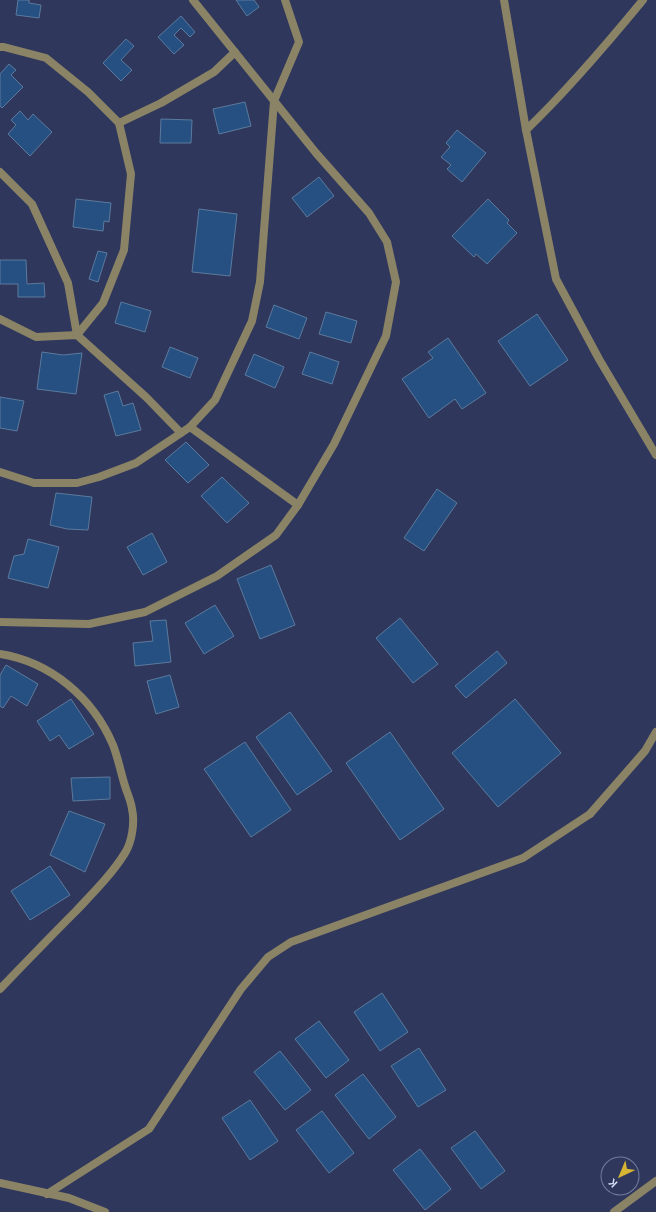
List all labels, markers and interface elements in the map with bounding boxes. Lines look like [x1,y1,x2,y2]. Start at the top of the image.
north arrow [600,1156,640,1196]
text: K [606,1176,620,1191]

